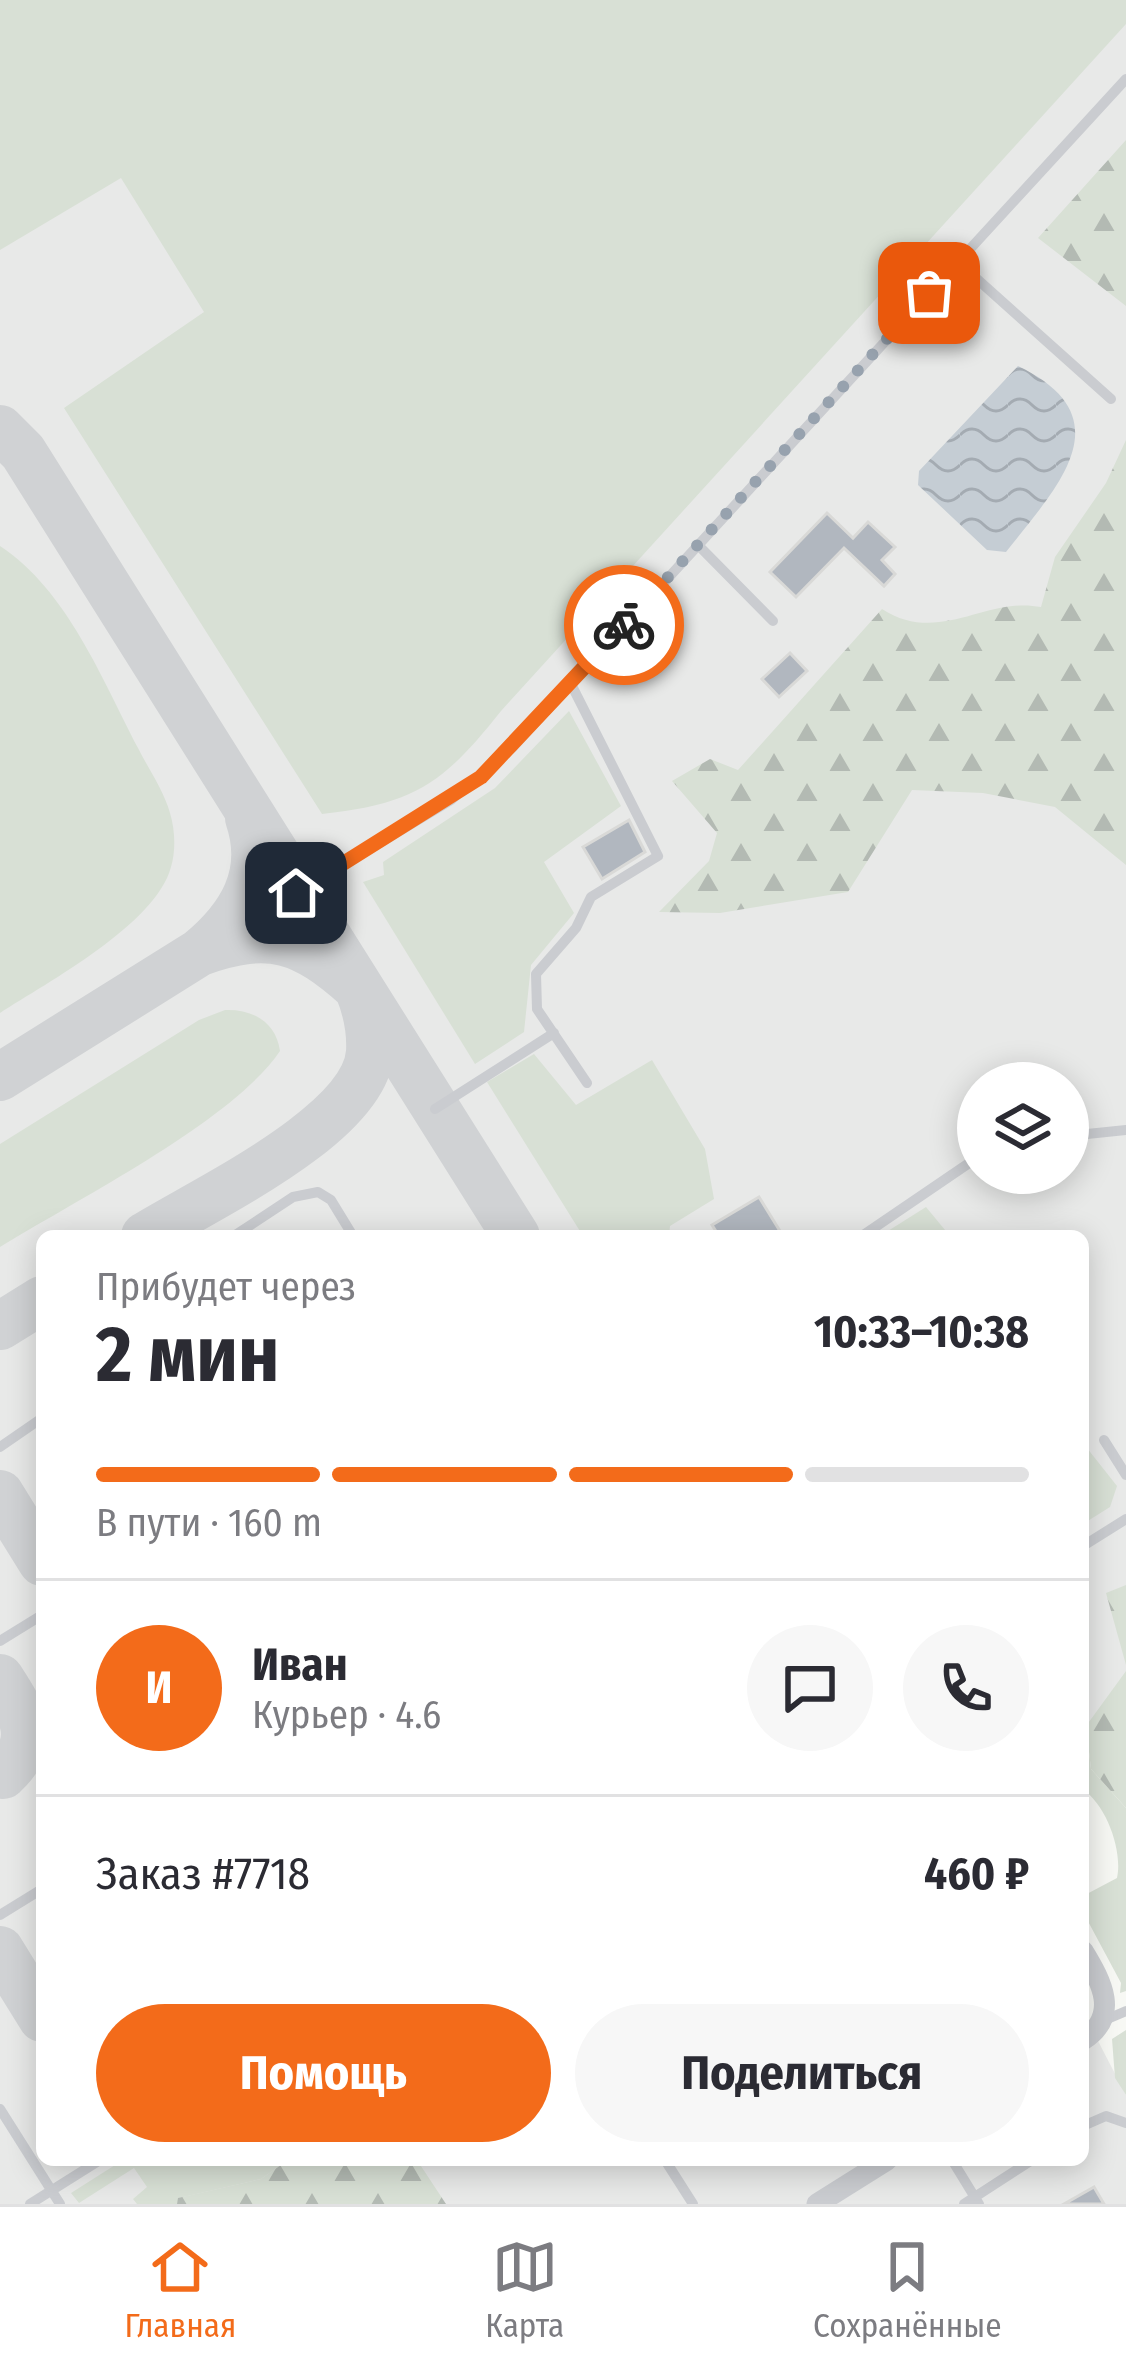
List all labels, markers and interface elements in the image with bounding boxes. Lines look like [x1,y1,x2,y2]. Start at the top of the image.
pin [878,242,980,344]
icon: bag [896,260,962,326]
courier [564,565,684,685]
icon: bike [591,592,657,658]
pin [245,842,347,944]
icon: home [263,860,329,926]
map controls [957,1062,1089,1194]
button: layers [957,1062,1089,1194]
text: Прибудет через [96,1264,356,1310]
text: 10:33–10:38 [814,1305,1029,1359]
text: 2 мин [96,1308,279,1402]
text: В пути · 160 m [96,1500,322,1546]
button: chat [747,1625,873,1751]
button: phone [903,1625,1029,1751]
text: Иван [252,1638,348,1692]
text: И [146,1661,172,1715]
text: Курьер · 4.6 [252,1692,441,1738]
text: Заказ #7718 [96,1847,310,1901]
text: 460 ₽ [924,1847,1029,1901]
button: Помощь [96,2004,551,2142]
button: Поделиться [575,2004,1029,2142]
tab: Главная [125,2234,236,2346]
tab: Карта [485,2234,564,2346]
tab: Сохранённые [813,2234,1001,2346]

